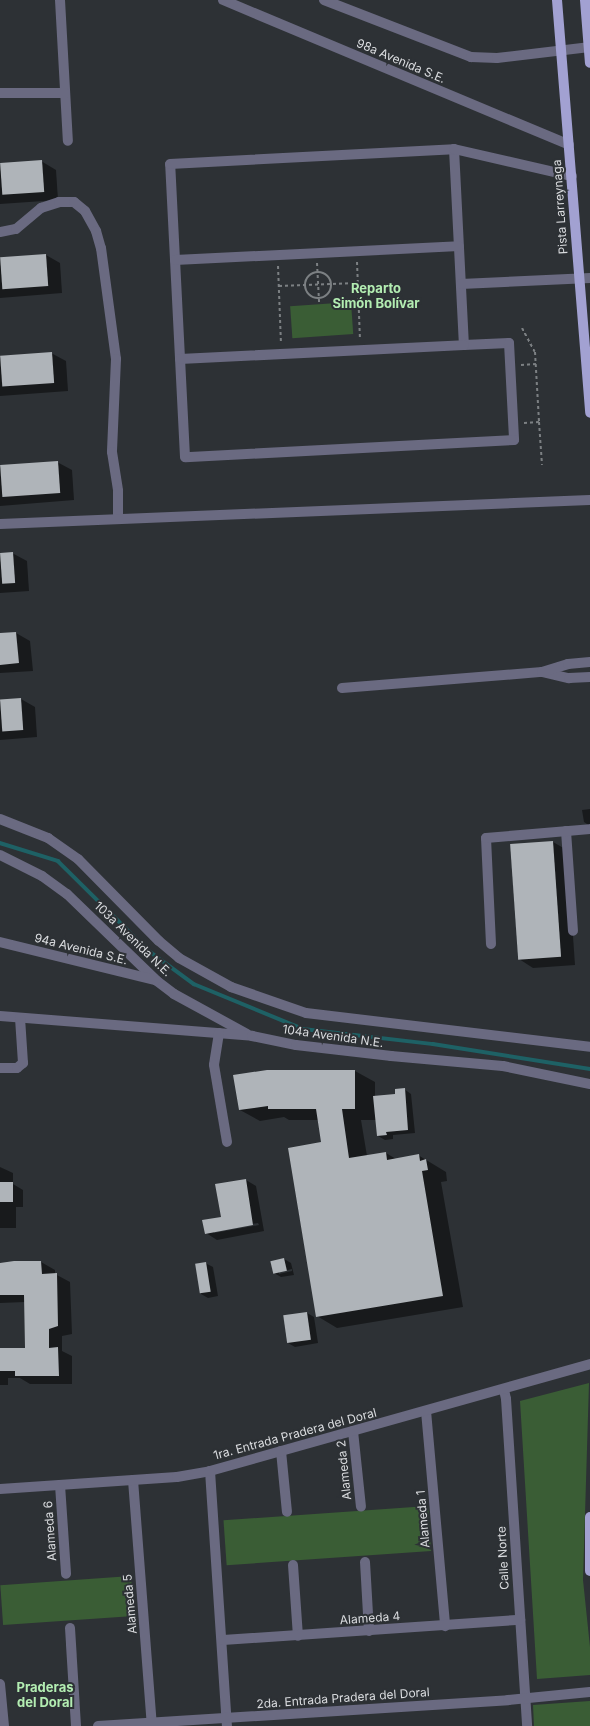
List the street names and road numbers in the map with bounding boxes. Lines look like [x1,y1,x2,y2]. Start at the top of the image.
street label: 98a Avenida S.E. [354,36,448,86]
street label: Pista Larreynaga [550,159,570,255]
street label: 103a Avenida N.E. [91,899,175,979]
street label: 94a Avenida S.E. [33,930,129,968]
street label: 104a Avenida N.E. [282,1022,384,1050]
street label: 1ra. Entrada Pradera del Doral [212,1405,378,1463]
street label: Alameda 2 [334,1439,354,1501]
street label: Alameda 1 [413,1490,433,1548]
street label: Alameda 6 [41,1500,59,1562]
street label: Calle Norte [494,1526,512,1590]
street label: Alameda 5 [120,1573,140,1635]
street label: Alameda 4 [339,1609,401,1627]
street label: 2da. Entrada Pradera del Doral [256,1685,430,1711]

